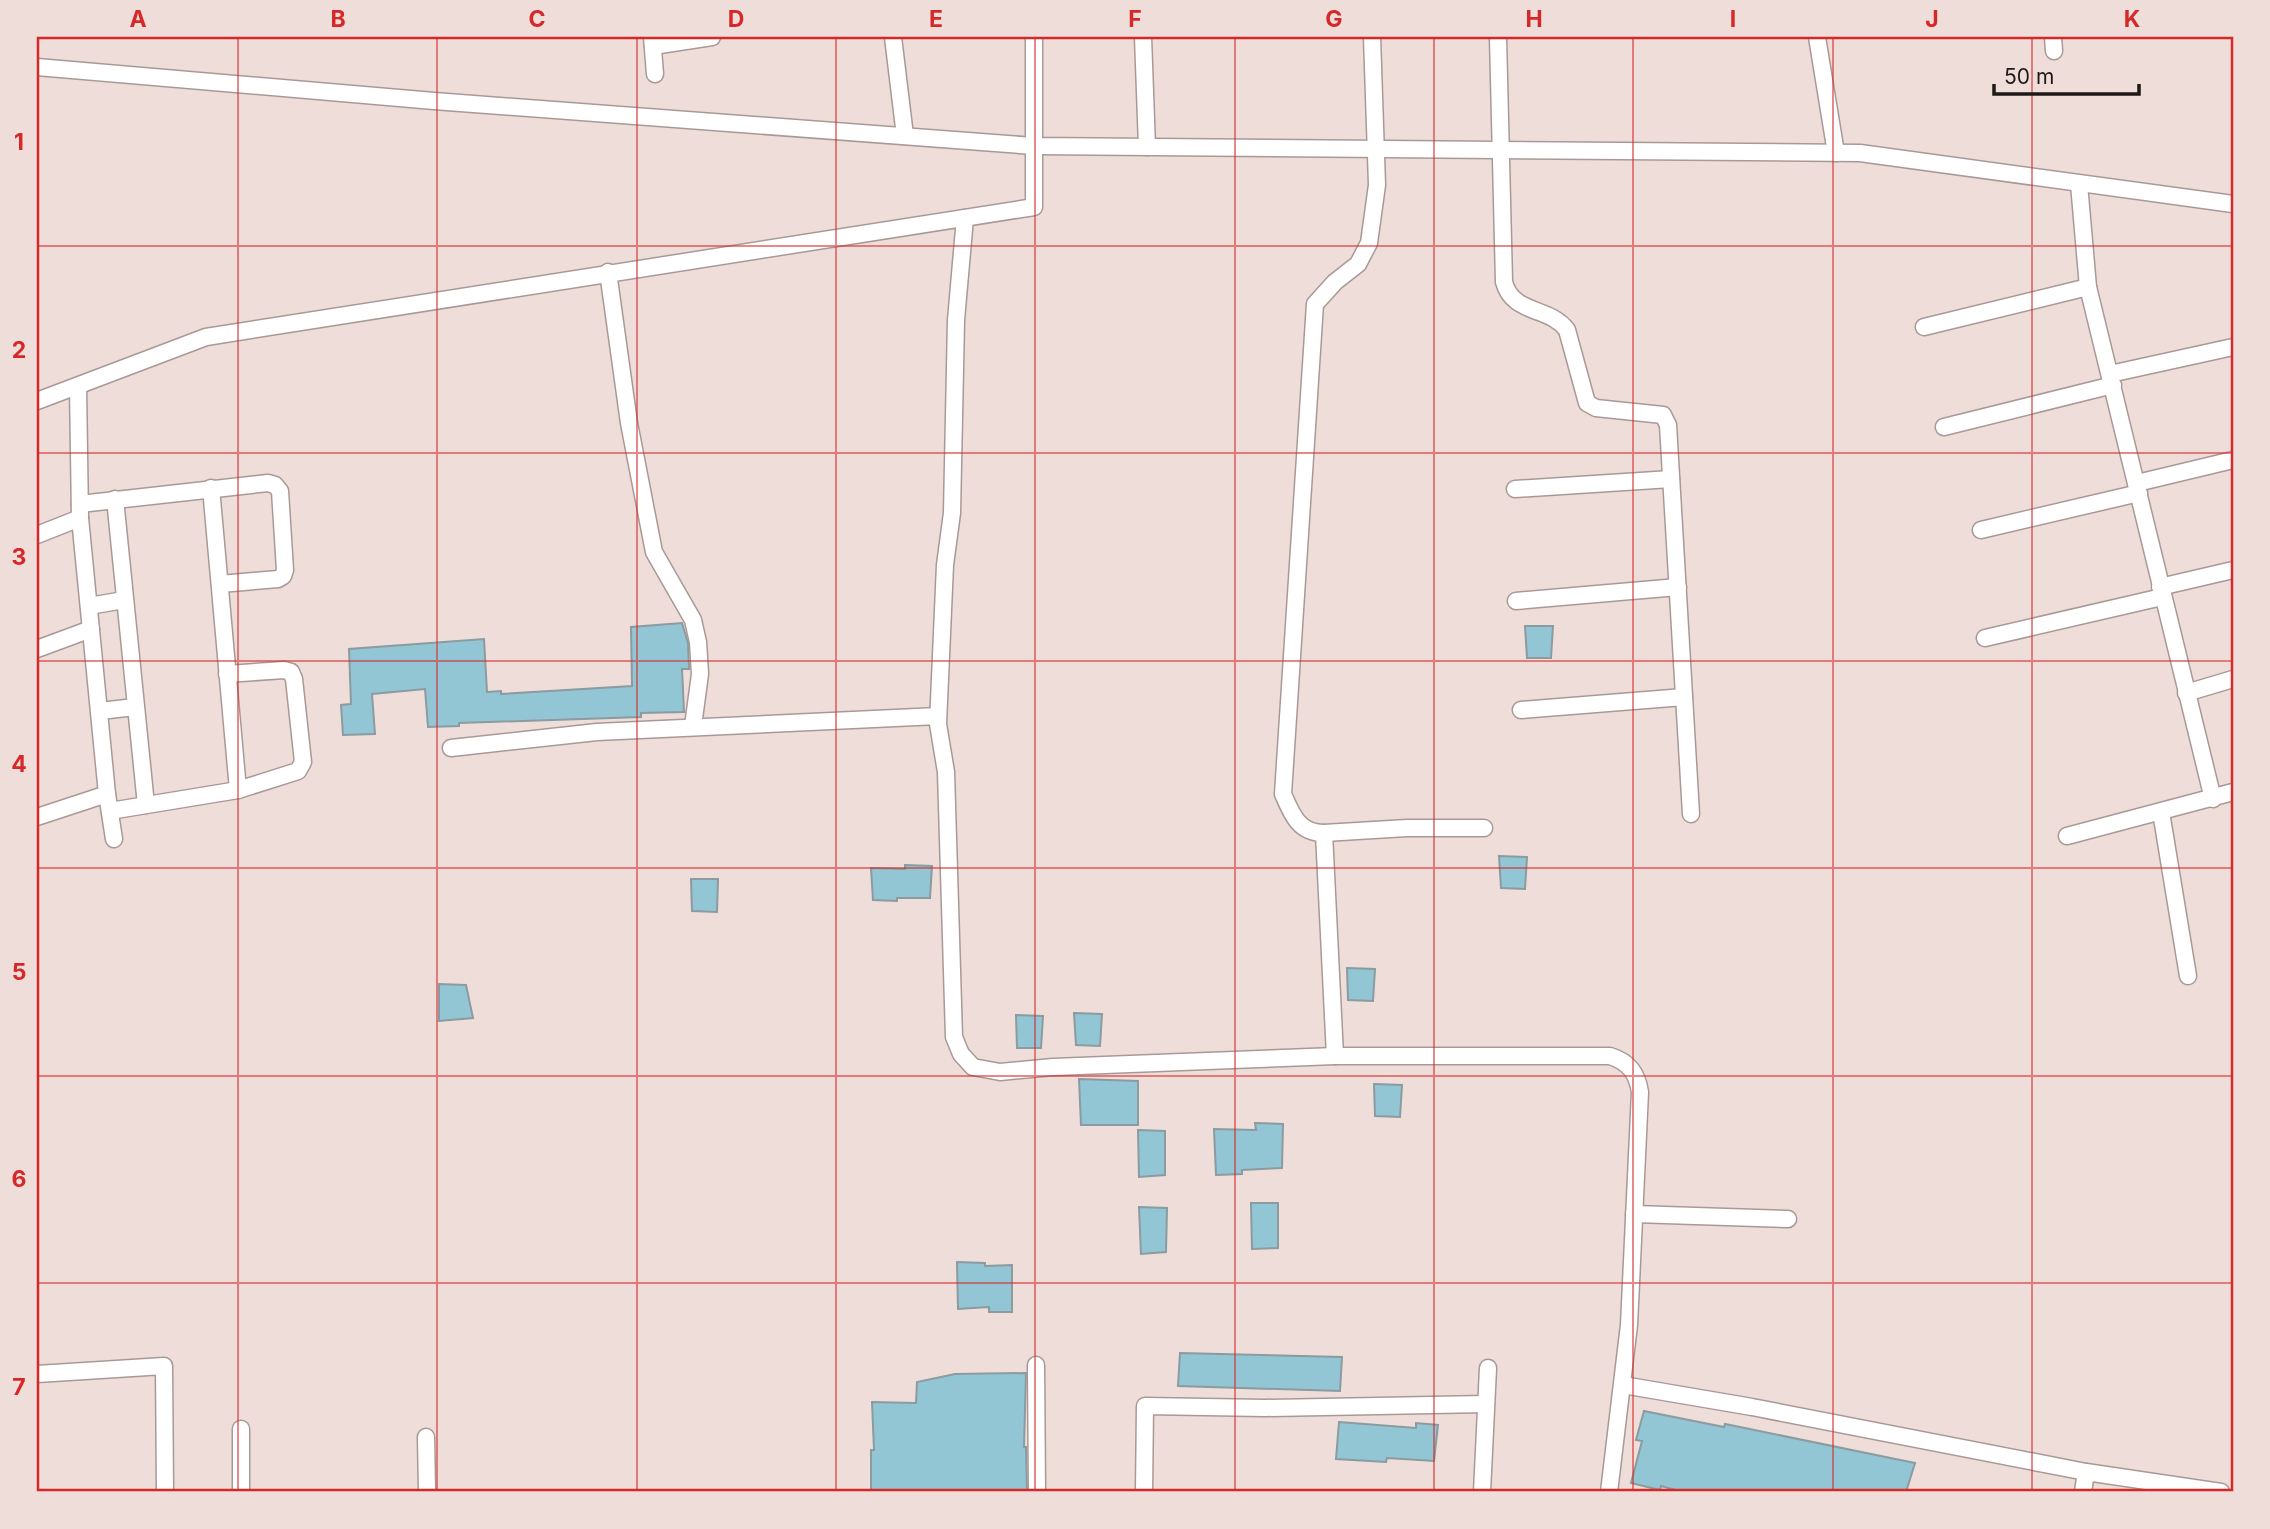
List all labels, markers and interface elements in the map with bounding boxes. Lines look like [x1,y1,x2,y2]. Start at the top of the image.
text: A [129,5,147,33]
text: B [330,5,346,33]
text: C [528,5,546,33]
text: D [728,5,744,33]
text: E [929,5,943,33]
text: F [1128,5,1142,33]
text: G [1325,5,1343,33]
text: H [1525,5,1543,33]
text: I [1730,5,1736,33]
text: J [1925,5,1939,33]
text: K [2124,5,2140,33]
scale bar [1994,52,2139,96]
text: 50 m [2004,64,2054,89]
text: 1 [14,128,24,156]
text: 2 [12,336,26,364]
text: 3 [12,543,26,571]
text: 4 [11,750,27,778]
text: 5 [12,958,26,986]
text: 6 [12,1165,26,1193]
text: 7 [12,1373,26,1401]

